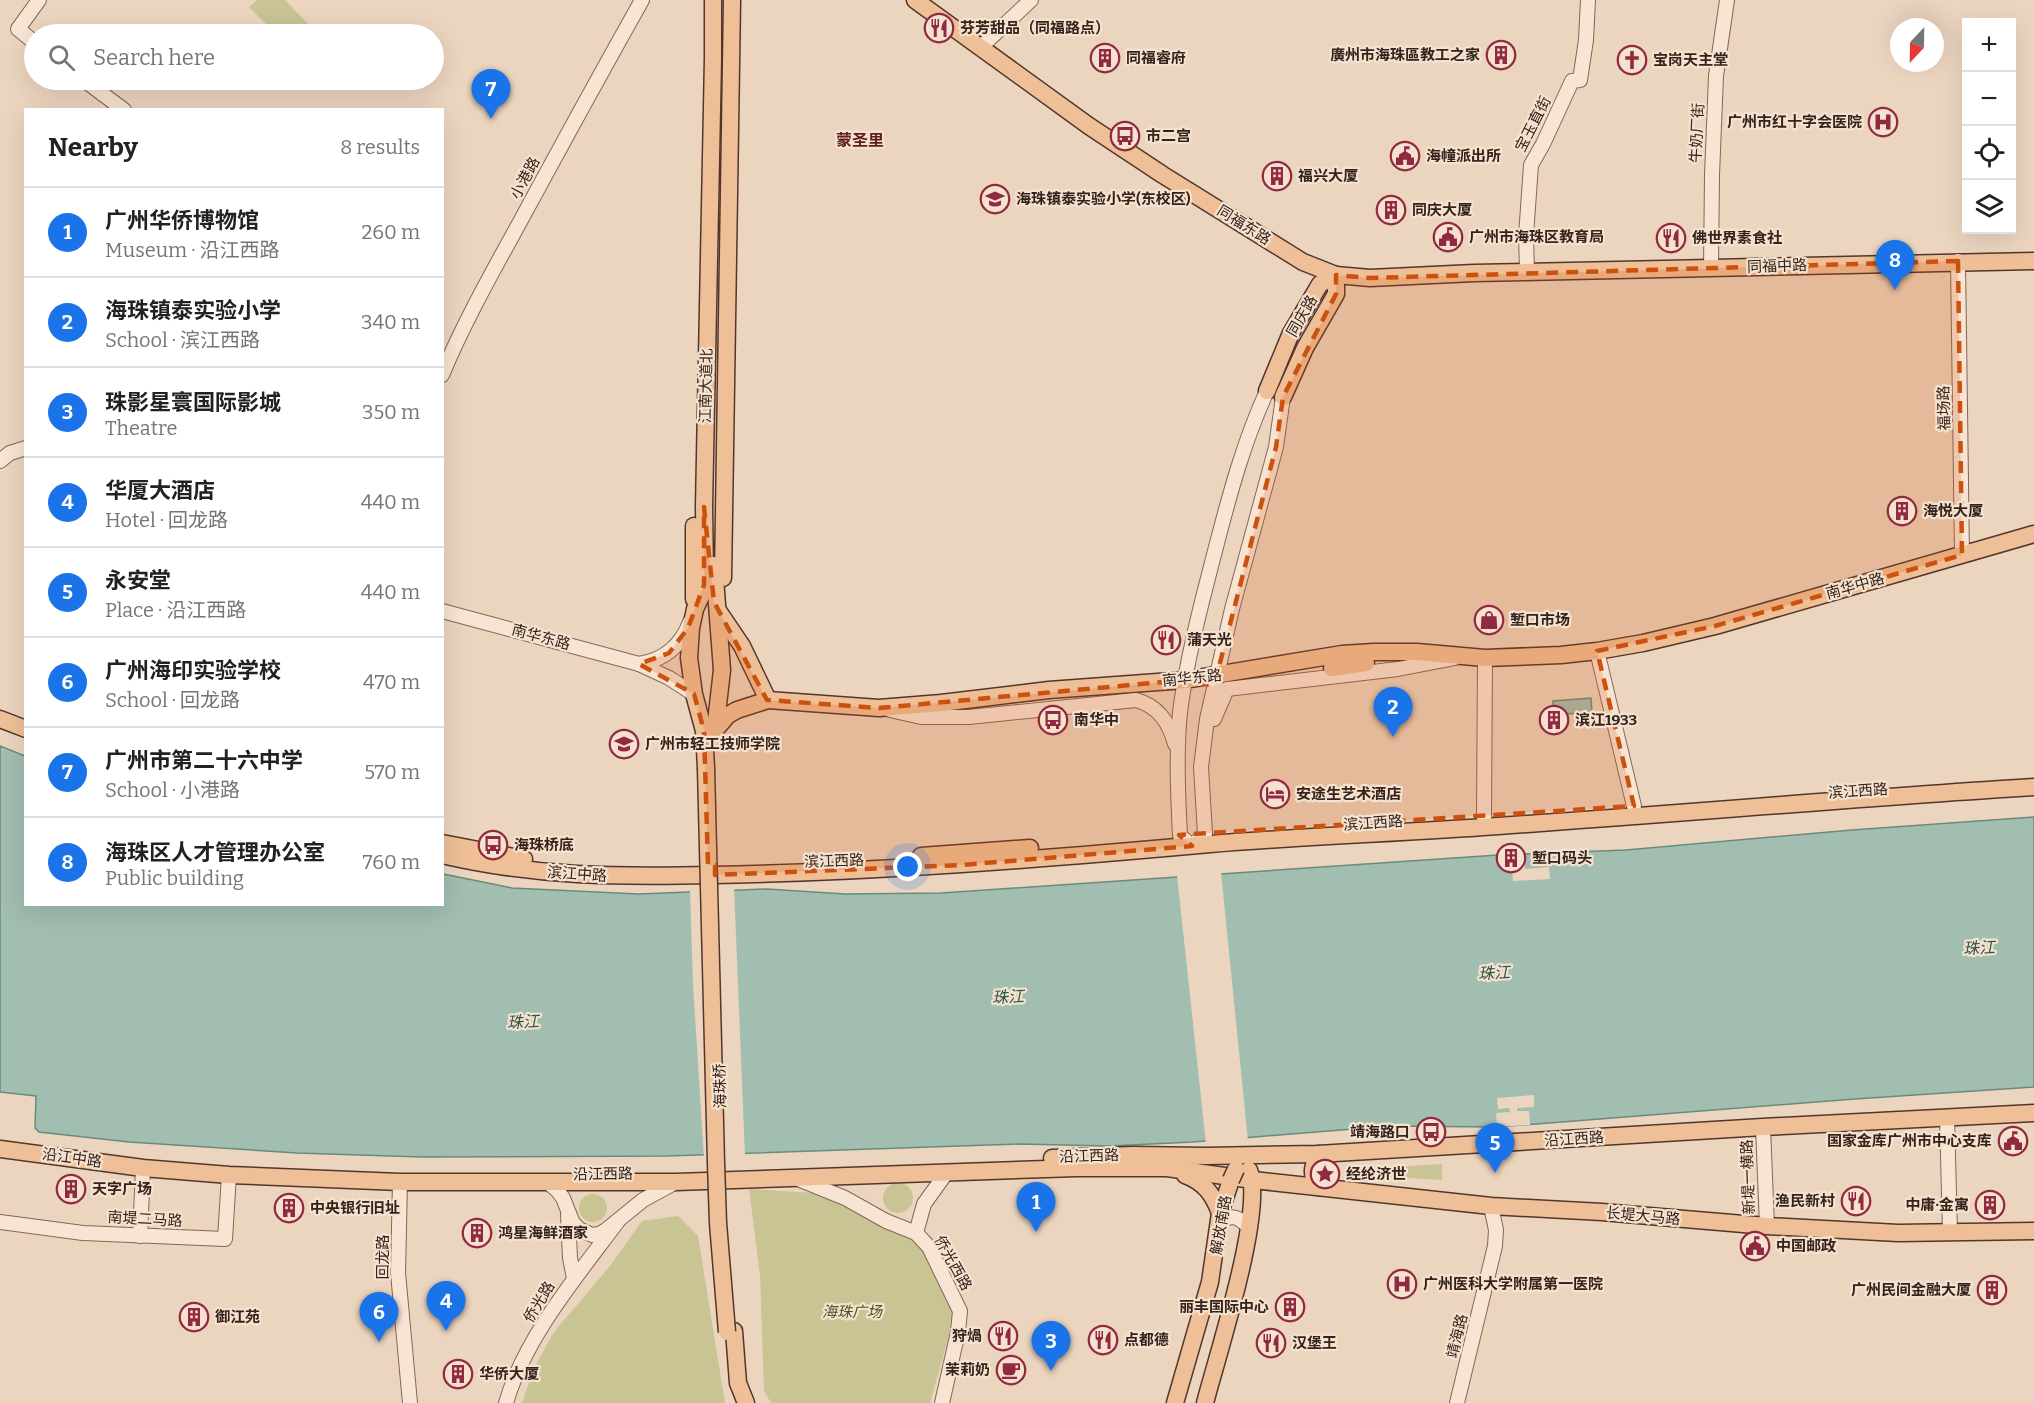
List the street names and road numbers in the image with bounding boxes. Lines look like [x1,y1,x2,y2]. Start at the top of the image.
street label: 宝玉直街 [1511,93,1555,155]
street label: 牛奶厂街 [1686,103,1708,163]
street label: 小港路 [506,154,544,202]
street label: 同福东路 [1214,201,1274,249]
street label: 同福中路 [1747,256,1807,276]
street label: 同庆路 [1283,292,1321,340]
street label: 江南大道北 [696,348,716,424]
street label: 福场路 [1935,385,1953,431]
street label: 南华中路 [1824,569,1886,603]
street label: 南华东路 [510,621,572,653]
street label: 南华东路 [1161,666,1223,690]
street label: 滨江西路 [1827,780,1889,802]
street label: 滨江西路 [1342,812,1404,834]
street label: 滨江西路 [804,851,864,871]
street label: 滨江中路 [546,863,608,885]
street label: 海珠桥 [711,1063,729,1109]
street label: 沿江西路 [1543,1128,1605,1150]
street label: 新堤一横路 [1738,1139,1758,1215]
street label: 沿江中路 [41,1145,103,1171]
street label: 沿江西路 [1059,1146,1119,1166]
street label: 沿江西路 [573,1164,633,1184]
street label: 解放南路 [1207,1194,1235,1256]
street label: 长堤大马路 [1605,1204,1681,1228]
street label: 南堤二马路 [107,1208,183,1230]
street label: 侨光西路 [931,1232,975,1294]
street label: 回龙路 [374,1234,392,1280]
street label: 侨光路 [520,1278,558,1326]
street label: 靖海路 [1443,1312,1471,1360]

